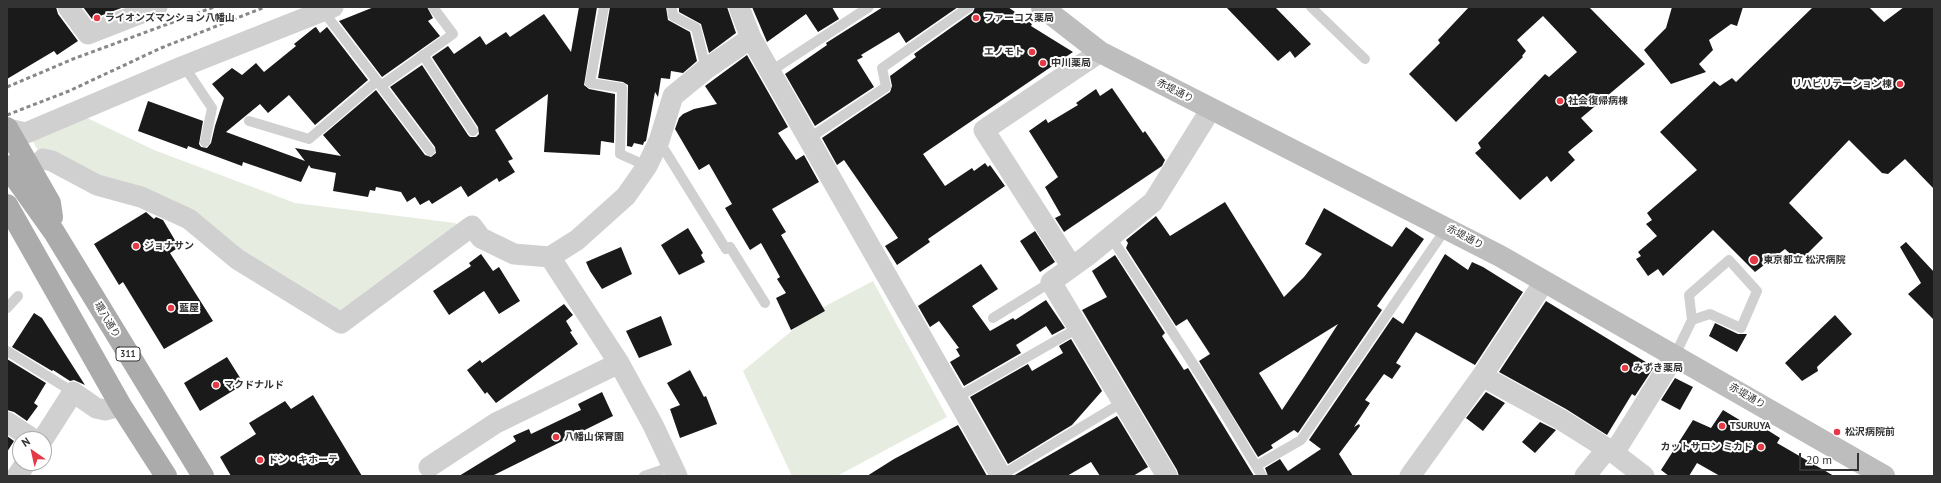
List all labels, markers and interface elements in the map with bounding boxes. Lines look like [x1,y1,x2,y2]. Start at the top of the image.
place label: ライオンズマンション八幡山 [105,12,235,24]
place label: ファーコス薬局 [984,12,1054,24]
marker: ライオンズマンション八幡山 [92,13,102,23]
marker: ファーコス薬局 [971,13,981,23]
place label: エノモト [984,46,1024,58]
marker: エノモト [1027,47,1037,57]
place label: 中川薬局 [1051,57,1091,69]
marker: 中川薬局 [1038,58,1048,68]
street label: 赤堤通り [1154,77,1196,105]
place label: リハビリテーション棟 [1792,78,1892,90]
marker: リハビリテーション棟 [1895,79,1905,89]
place label: 社会復帰病棟 [1568,95,1628,107]
marker: 社会復帰病棟 [1555,96,1565,106]
street label: 赤堤通り [1445,222,1485,252]
place label: ジョナサン [144,240,194,252]
marker: ジョナサン [131,241,141,251]
marker: 東京都立 松沢病院 [1748,254,1760,266]
place label: 東京都立 松沢病院 [1763,254,1846,266]
street label: 環八通り [92,300,122,340]
place label: 藍屋 [179,302,199,314]
marker: 藍屋 [166,303,176,313]
road number: 311 [116,347,140,361]
place label: みずき薬局 [1633,362,1683,374]
marker: みずき薬局 [1620,363,1630,373]
place label: マクドナルド [224,379,284,391]
marker: マクドナルド [211,380,221,390]
street label: 赤堤通り [1727,381,1767,411]
place label: TSURUYA [1730,420,1771,432]
marker: TSURUYA [1717,421,1727,431]
place label: 松沢病院前 [1845,426,1895,438]
marker: 松沢病院前 [1832,427,1842,437]
north arrow [12,431,52,471]
place label: 八幡山保育園 [564,431,624,443]
marker: 八幡山保育園 [551,432,561,442]
text: N [19,434,33,450]
place label: カットサロン ミカド [1660,441,1753,453]
marker: カットサロン ミカド [1756,442,1766,452]
scale bar [1801,445,1861,471]
text: 20 m [1806,452,1832,467]
place label: ドン・キホーテ [268,454,338,466]
marker: ドン・キホーテ [255,455,265,465]

